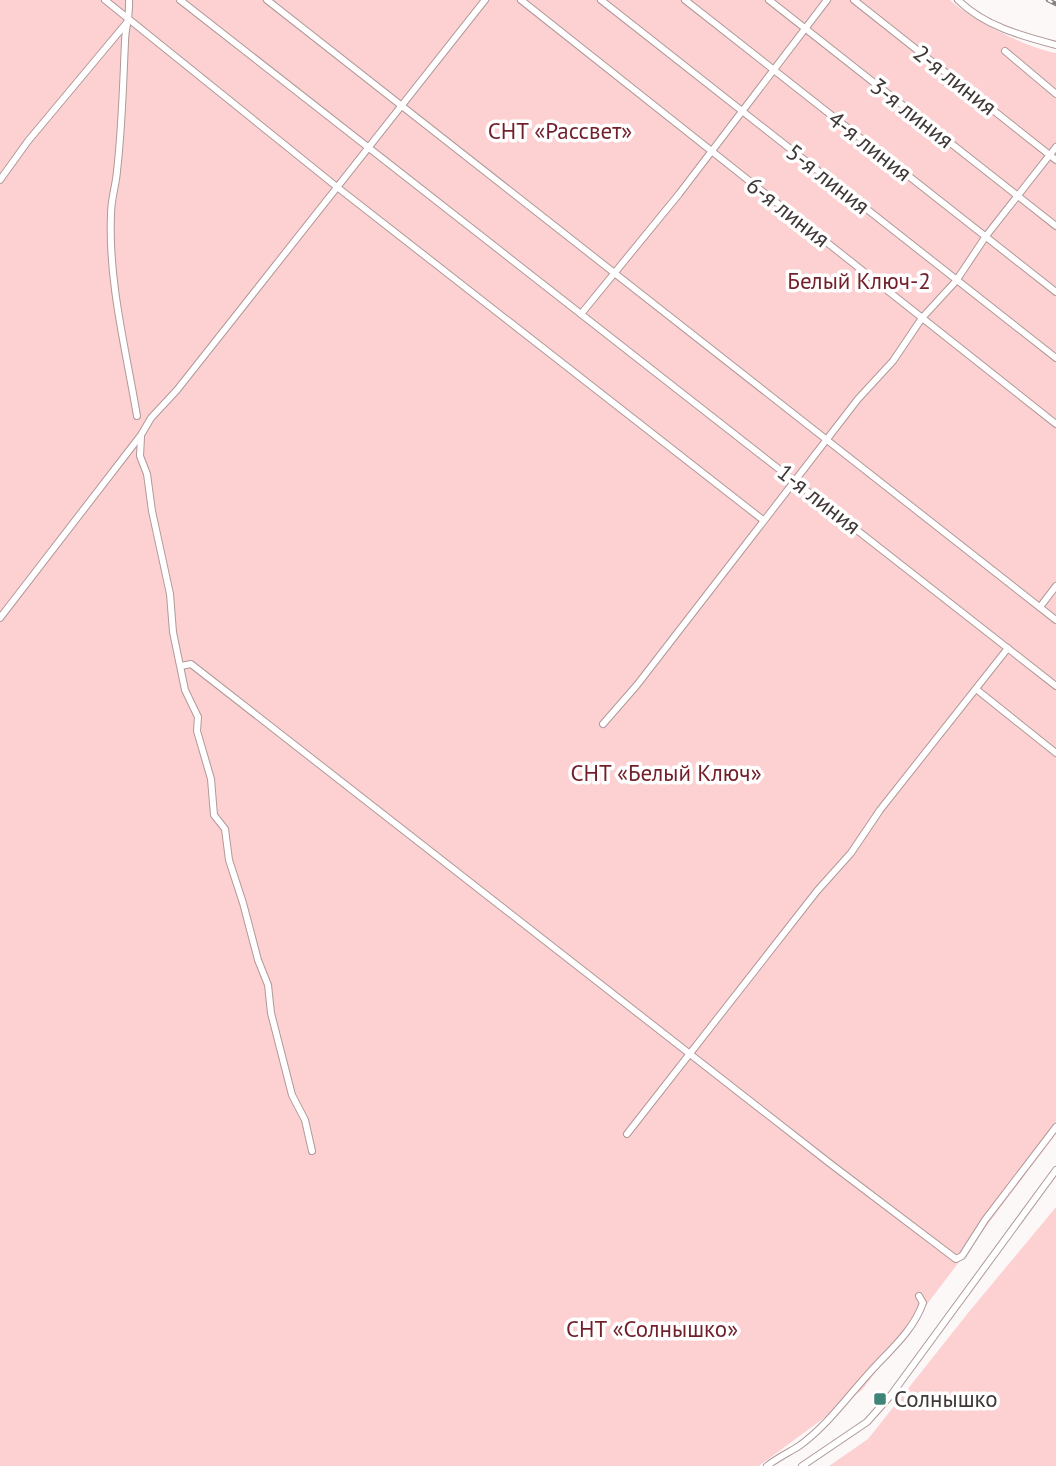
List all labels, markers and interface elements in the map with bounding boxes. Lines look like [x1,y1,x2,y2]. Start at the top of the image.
street label: 2-я линия [908,38,1003,121]
street label: 3-я линия [865,71,960,154]
street label: 4-я линия [823,104,918,187]
park label: СНТ «Рассвет» [488,116,632,145]
street label: 5-я линия [781,137,876,220]
street label: 6-я линия [741,170,836,253]
park label: Белый Ключ-2 [787,266,931,295]
street label: 1-я линия [772,457,867,540]
park label: СНТ «Белый Ключ» [570,758,762,787]
park label: СНТ «Солнышко» [566,1314,738,1343]
place label: Солнышко [894,1384,998,1413]
marker: Солнышко [872,1391,888,1407]

